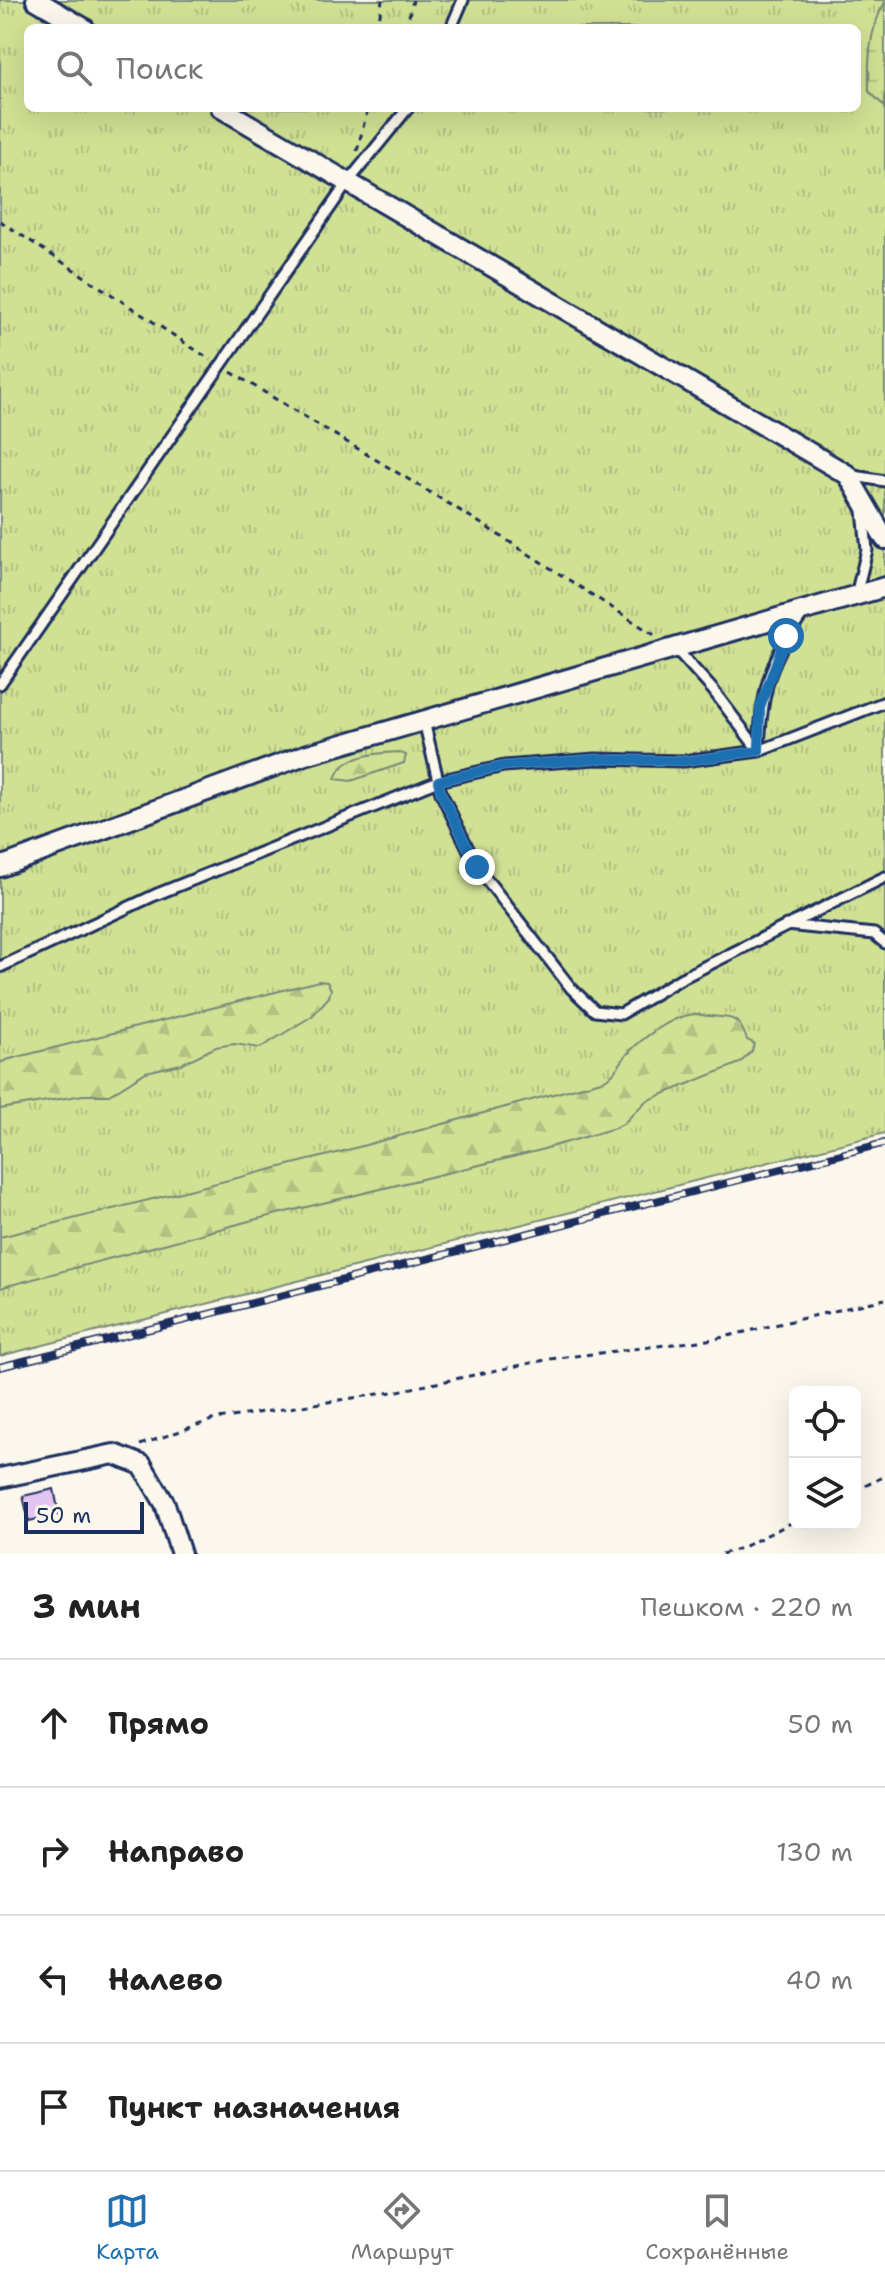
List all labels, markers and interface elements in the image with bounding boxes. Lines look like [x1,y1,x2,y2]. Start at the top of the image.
search box [24,24,861,112]
icon: search [52,46,96,90]
text: Поиск [116,48,204,89]
route start [768,618,804,654]
route end [459,849,495,885]
map controls [789,1386,861,1530]
button: locate [789,1386,861,1458]
button: layers [789,1458,861,1530]
scale bar [24,1498,144,1534]
text: 50 m [36,1501,91,1530]
text: 3 мин [32,1583,141,1629]
text: Пешком · 220 m [640,1589,853,1624]
icon: ahead [32,1701,76,1745]
text: Прямо [108,1703,209,1744]
text: 50 m [788,1706,853,1741]
icon: right [32,1829,76,1873]
text: Направо [108,1831,244,1872]
text: 130 m [776,1834,853,1869]
icon: left [32,1957,76,2001]
text: Налево [108,1959,223,2000]
text: 40 m [786,1962,853,1997]
icon: arrive [32,2085,76,2129]
text: Пункт назначения [108,2087,400,2128]
tab: Карта [96,2189,159,2266]
tab: Маршрут [351,2189,453,2266]
tab: Сохранённые [645,2189,789,2266]

